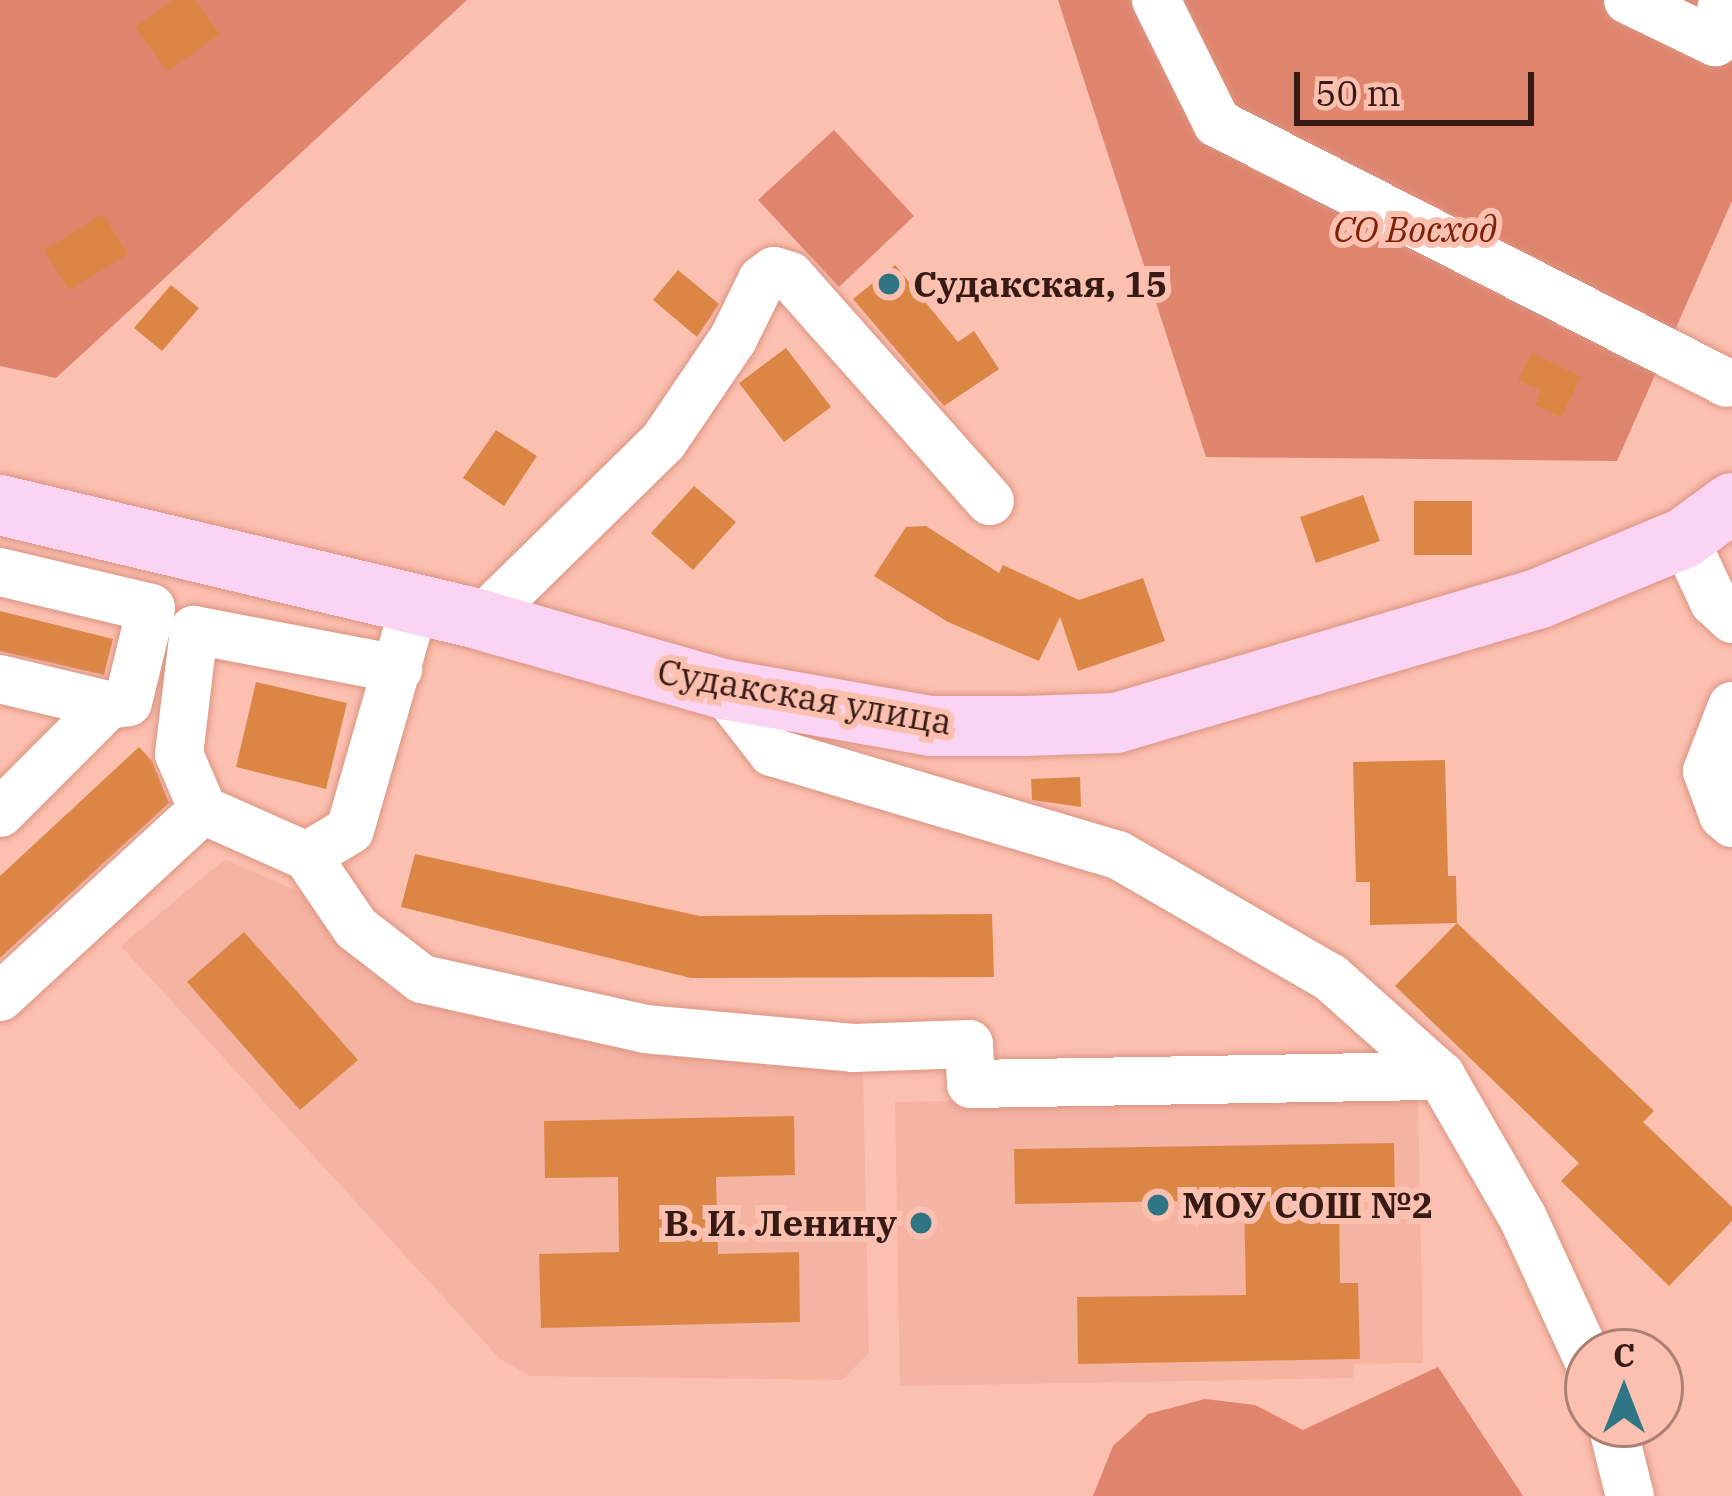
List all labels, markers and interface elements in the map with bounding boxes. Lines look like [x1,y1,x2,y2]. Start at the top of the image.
scale bar [1300,48,1540,122]
text: 50 m [1315,69,1401,116]
park label: СО Восход [1333,207,1497,251]
place label: Судакская, 15 [913,262,1167,306]
marker: Судакская, 15 [876,271,902,297]
street label: Судакская улица [654,649,956,743]
place label: МОУ СОШ №2 [1182,1183,1433,1227]
marker: МОУ СОШ №2 [1145,1192,1171,1218]
place label: В. И. Ленину [664,1201,897,1245]
marker: В. И. Ленину [908,1210,934,1236]
north arrow [1564,1328,1684,1448]
text: С [1613,1333,1635,1376]

